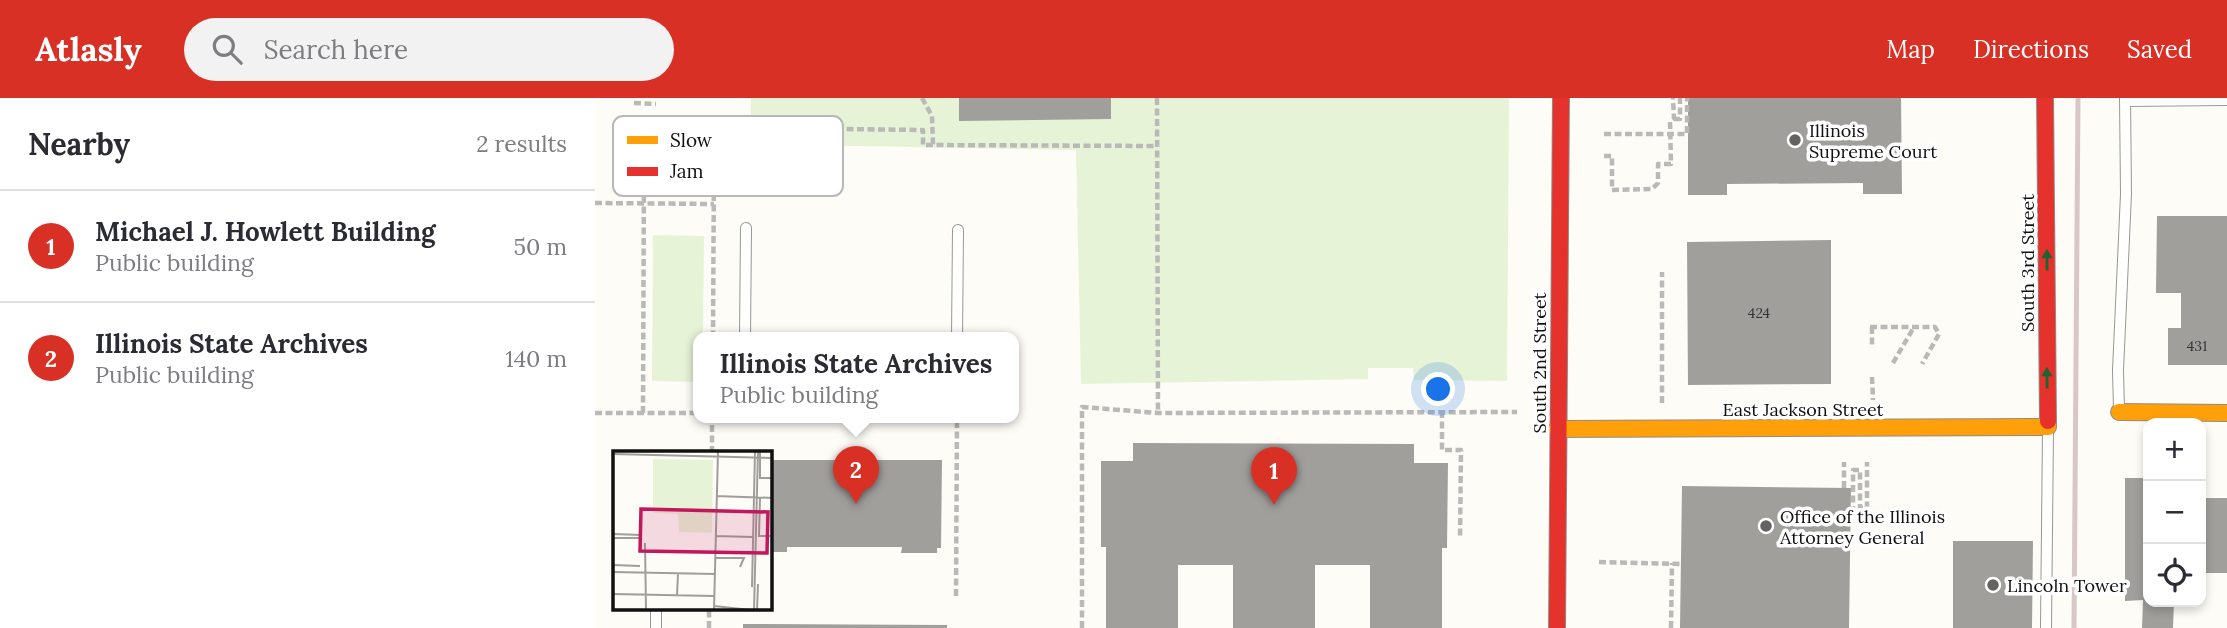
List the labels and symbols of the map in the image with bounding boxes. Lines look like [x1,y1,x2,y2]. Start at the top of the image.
legend [613,116,843,196]
place label: Illinois Supreme Court [1809,119,1937,163]
text: Slow [670,128,713,152]
marker: Illinois Supreme Court [1787,132,1803,148]
text: Jam [669,159,704,183]
street label: South 3rd Street [2016,194,2039,332]
one-way arrow [2041,248,2052,270]
street label: South 2nd Street [1528,292,1551,434]
house number: 424 [1748,304,1771,322]
house number: 431 [2187,337,2207,355]
one-way arrow [2041,366,2053,388]
your location [1421,372,1455,406]
street label: East Jackson Street [1722,398,1884,421]
pin: 2 [833,446,879,504]
pin: 1 [1251,447,1297,505]
inset map [613,451,772,610]
place label: Office of the Illinois Attorney General [1779,505,1945,549]
marker: Office of the Illinois Attorney General [1758,518,1774,534]
place label: Lincoln Tower [2007,574,2127,597]
marker: Lincoln Tower [1985,577,2001,593]

